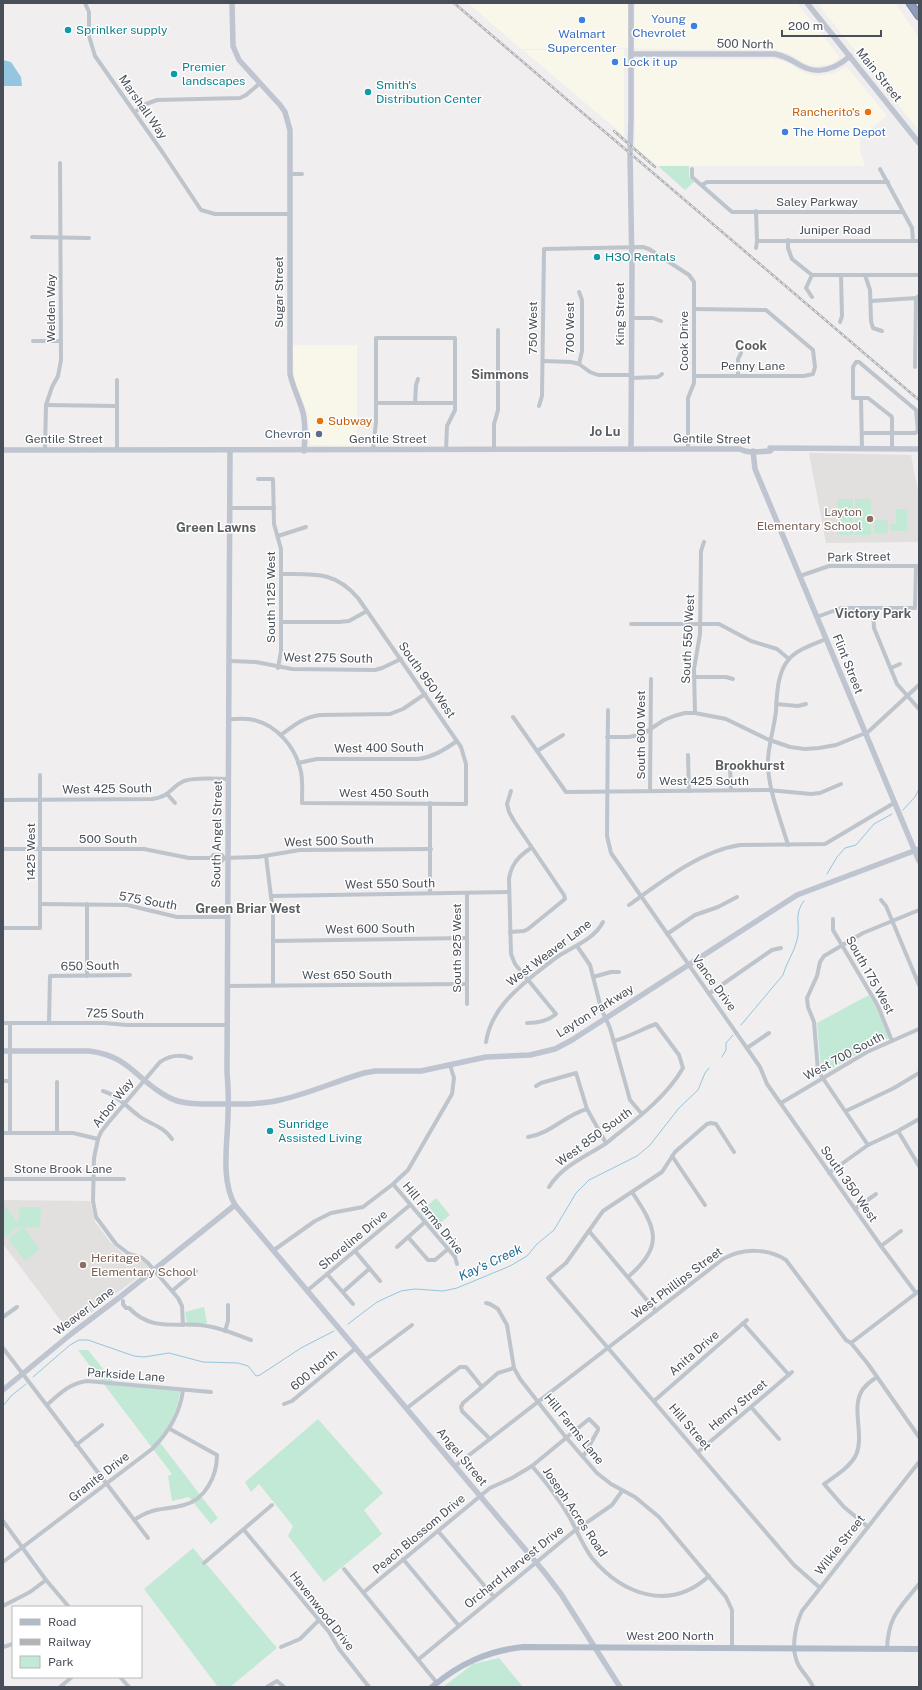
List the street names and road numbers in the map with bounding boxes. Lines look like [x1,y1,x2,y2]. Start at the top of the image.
street label: 500 North [716,37,774,51]
street label: Main Street [853,45,905,105]
street label: Marshall Way [116,72,171,142]
street label: Saley Parkway [776,195,858,209]
street label: Juniper Road [799,223,871,237]
street label: Sugar Street [272,256,286,328]
street label: Welden Way [44,273,58,342]
street label: King Street [613,282,627,346]
street label: 750 West [526,301,540,355]
street label: 700 West [563,301,577,354]
street label: Cook Drive [677,311,691,371]
street label: Penny Lane [721,359,785,373]
street label: Gentile Street [673,431,751,447]
street label: Gentile Street [25,432,103,446]
street label: Gentile Street [349,432,427,446]
street label: Park Street [827,549,891,565]
street label: South 1125 West [264,551,278,643]
street label: South 550 West [679,593,697,684]
street label: Flint Street [830,632,866,696]
street label: South 950 West [396,639,459,721]
street label: West 275 South [283,650,373,666]
street label: South 600 West [634,690,648,780]
street label: West 400 South [334,740,424,756]
street label: West 425 South [659,774,749,788]
street label: South Angel Street [209,780,225,888]
street label: West 425 South [62,781,152,797]
street label: West 450 South [339,786,429,800]
street label: 1425 West [24,823,38,881]
street label: 500 South [79,832,137,846]
street label: West 500 South [284,832,374,850]
street label: West 550 South [345,876,435,892]
street label: 575 South [118,889,178,913]
street label: South 925 West [450,903,464,993]
street label: West Weaver Lane [504,916,594,989]
street label: West 600 South [325,921,415,937]
street label: South 175 West [843,934,897,1017]
street label: Vance Drive [689,952,739,1014]
street label: 650 South [60,958,120,974]
street label: West 650 South [302,968,392,982]
street label: Layton Parkway [554,981,637,1040]
street label: 725 South [86,1006,144,1022]
street label: West 700 South [801,1029,887,1083]
street label: Arbor Way [90,1075,137,1130]
street label: West 850 South [553,1105,635,1169]
street label: South 350 West [818,1143,881,1225]
street label: Stone Brook Lane [14,1162,113,1176]
street label: Hill Farms Drive [400,1179,466,1257]
street label: Shoreline Drive [316,1207,390,1273]
street label: West Phillips Street [629,1244,725,1322]
street label: Weaver Lane [51,1284,117,1338]
street label: Anita Drive [666,1327,722,1378]
street label: 600 North [288,1346,340,1394]
street label: Parkside Lane [86,1365,166,1385]
street label: Henry Street [706,1376,770,1434]
street label: Hill Farms Lane [541,1391,607,1467]
street label: Hill Street [666,1401,714,1453]
street label: Angel Street [434,1425,490,1489]
street label: Granite Drive [66,1449,132,1505]
street label: Joseph Acres Road [540,1465,610,1559]
street label: Peach Blossom Drive [370,1491,468,1577]
street label: Wilkie Street [812,1512,868,1578]
street label: Orchard Harvest Drive [462,1523,567,1611]
street label: Havenwood Drive [287,1569,357,1654]
street label: West 200 North [626,1629,714,1643]

